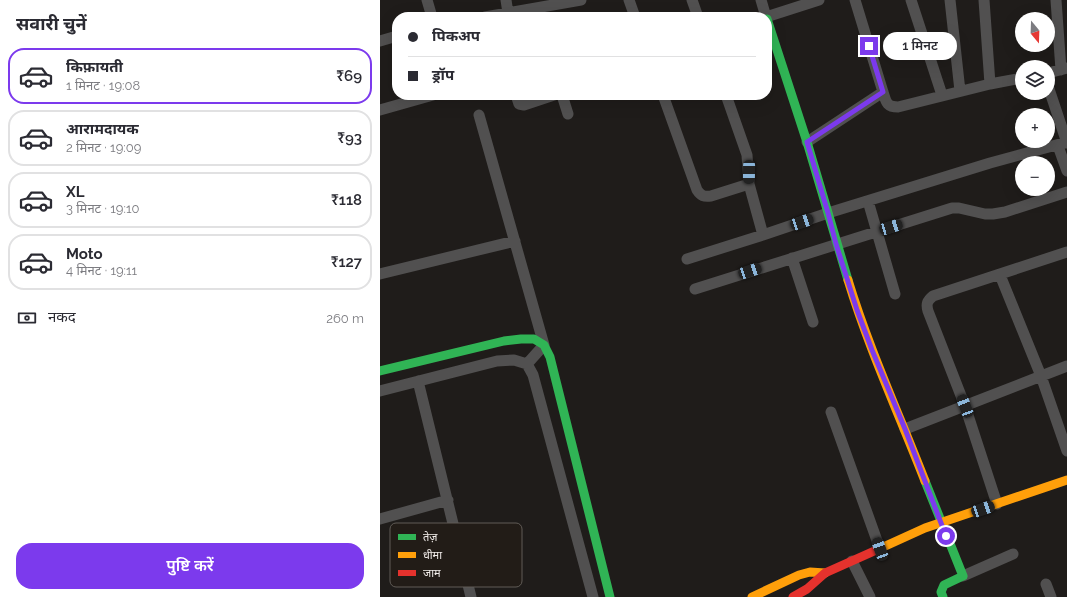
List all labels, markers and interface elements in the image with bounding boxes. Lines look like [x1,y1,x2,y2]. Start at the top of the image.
north arrow [1015,12,1055,52]
map controls [1015,12,1055,196]
text: सवारी चुनें [16,13,87,34]
text: पिकअप [432,27,480,45]
callout: 1 मिनट [883,32,957,60]
route end [860,37,878,55]
text: 1 मिनट [902,38,938,53]
icon: car [18,58,54,94]
text: किफ़ायती [66,58,123,76]
button: layers [1015,60,1055,100]
text: ड्रॉप [432,66,454,84]
text: ₹69 [336,67,362,85]
text: 1 मिनट · 19:08 [66,78,140,93]
button: + [1015,108,1055,148]
icon: car [18,120,54,156]
text: आरामदायक [66,120,139,138]
text: ₹93 [337,129,362,147]
text: 2 मिनट · 19:09 [66,140,141,155]
button: − [1015,156,1055,196]
car [743,160,755,184]
icon: car [18,182,54,218]
text: XL [66,183,84,201]
text: ₹118 [331,191,362,209]
text: 3 मिनट · 19:10 [66,201,139,216]
car [789,212,815,232]
car [878,218,904,236]
icon: car [18,244,54,280]
text: Moto [66,245,103,263]
text: ₹127 [331,253,362,271]
car [737,262,763,280]
text: 4 मिनट · 19:11 [66,263,137,278]
icon: cash [16,307,38,329]
text: नकद [48,308,76,326]
text: 260 m [326,311,364,326]
car [955,393,975,419]
car [970,499,996,519]
legend [390,523,522,587]
route start [937,527,955,545]
text: तेज़ [423,531,438,544]
car [870,536,890,562]
button: पुष्टि करें [16,543,364,589]
text: धीमा [423,549,442,562]
text: जाम [423,567,441,580]

